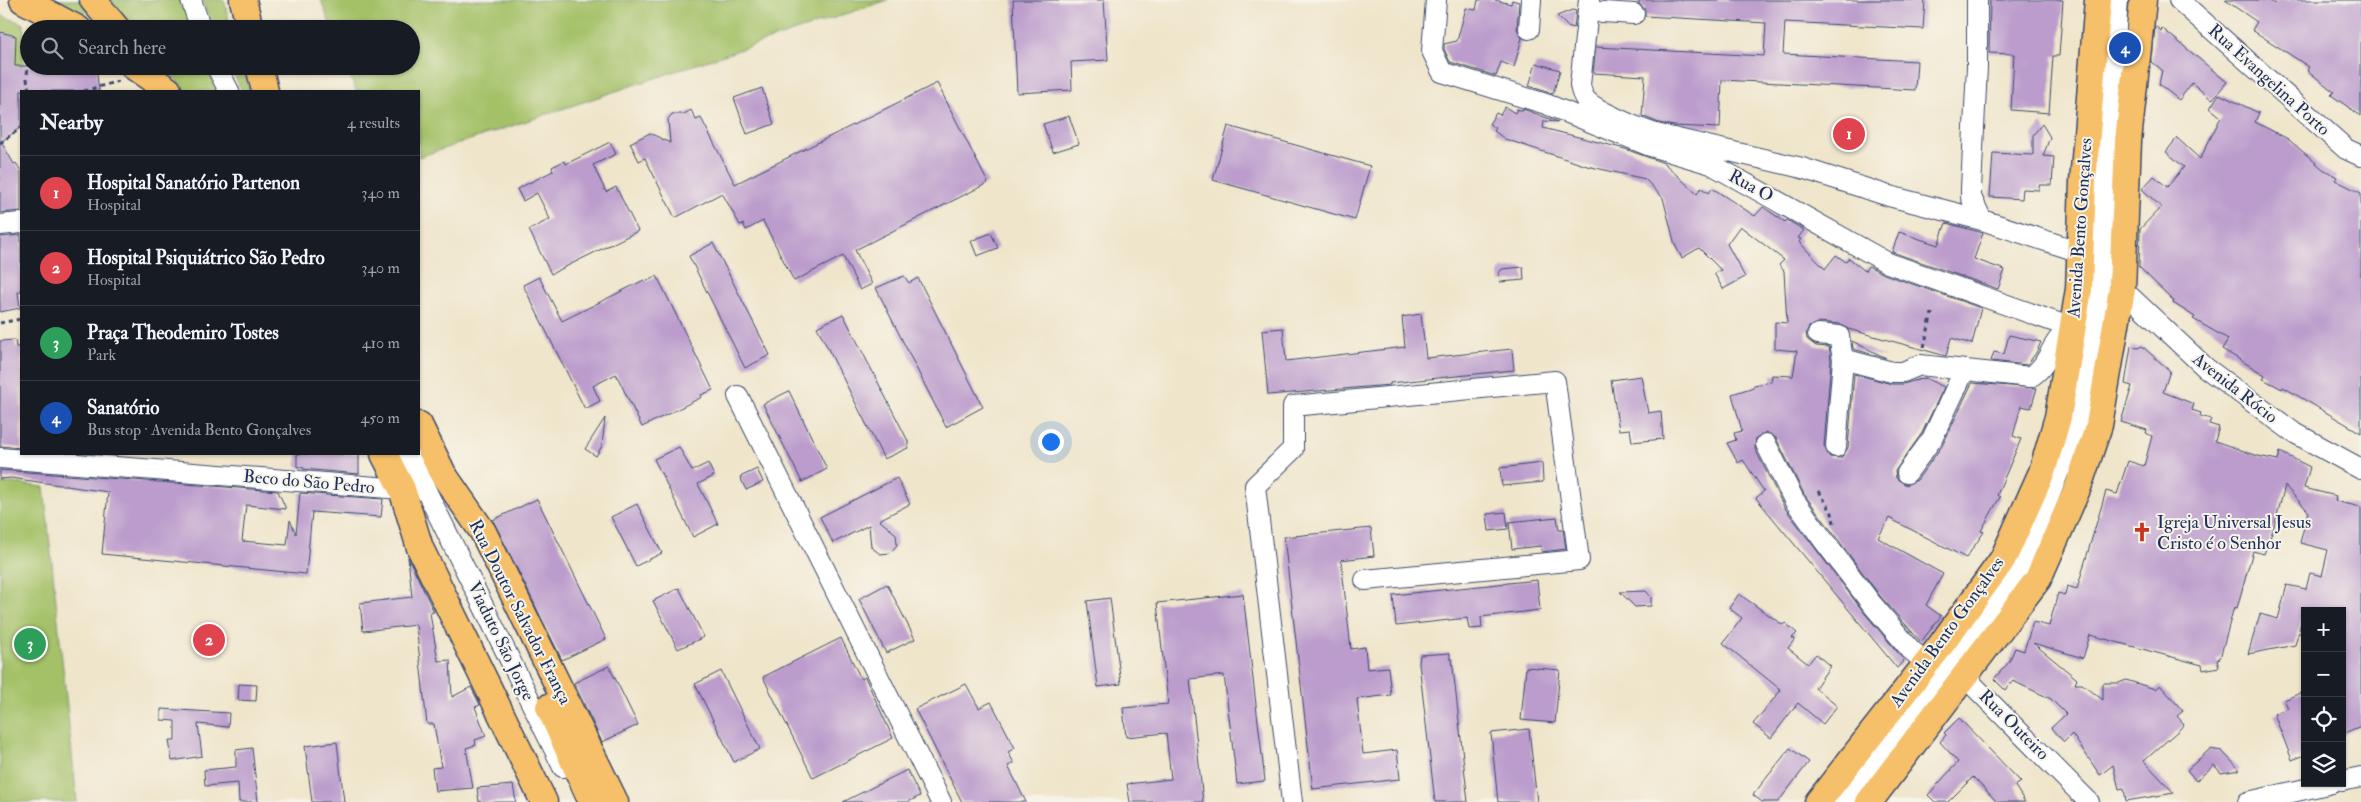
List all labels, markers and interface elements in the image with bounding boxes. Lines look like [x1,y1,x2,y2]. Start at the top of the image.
street label: Rua Evangelina Porto [2203,19,2335,141]
search box [20,20,420,75]
pin: 4 [2109,29,2141,67]
icon: search [38,34,66,62]
text: Search here [78,36,166,60]
text: Nearby [40,109,103,136]
text: 4 results [347,113,400,133]
pin: 1 [1833,115,1865,153]
street label: Avenida Bento Gonçalves [2062,137,2098,320]
street label: Rua O [1724,164,1778,208]
text: Hospital Sanatório Partenon [87,171,300,195]
text: 1 [53,183,59,203]
text: 340 m [361,183,400,203]
text: Hospital [87,195,141,215]
text: Hospital Psiquiátrico São Pedro [87,246,325,270]
text: 2 [52,258,60,278]
text: 340 m [361,258,400,278]
text: Hospital [87,270,141,290]
text: Praça Theodemiro Tostes [87,321,279,345]
text: 3 [53,333,59,353]
text: 410 m [362,333,400,353]
text: Park [87,345,116,365]
street label: Avenida Rócio [2187,347,2283,429]
text: Sanatório [87,396,159,420]
text: 4 [52,408,60,428]
text: 450 m [361,408,400,428]
text: Bus stop · Avenida Bento Gonçalves [87,420,311,440]
your location [1038,429,1064,455]
street label: Beco do São Pedro [242,465,376,499]
place label: Igreja Universal Jesus Cristo é o Senhor [2157,511,2311,555]
street label: Rua Doutor Salvador França [463,516,577,709]
church icon: Igreja Universal Jesus Cristo é o Senhor [2131,521,2153,543]
street label: Avenida Bento Gonçalves [1884,552,2009,713]
street label: Viaduto São Jorge [462,578,540,705]
map controls [2301,607,2346,787]
button: + [2301,607,2346,652]
pin: 2 [193,621,225,659]
pin: 3 [14,625,46,663]
button: − [2301,652,2346,697]
street label: Rua Outeiro [1974,685,2054,765]
button: locate [2301,697,2346,742]
button: layers [2301,742,2346,787]

